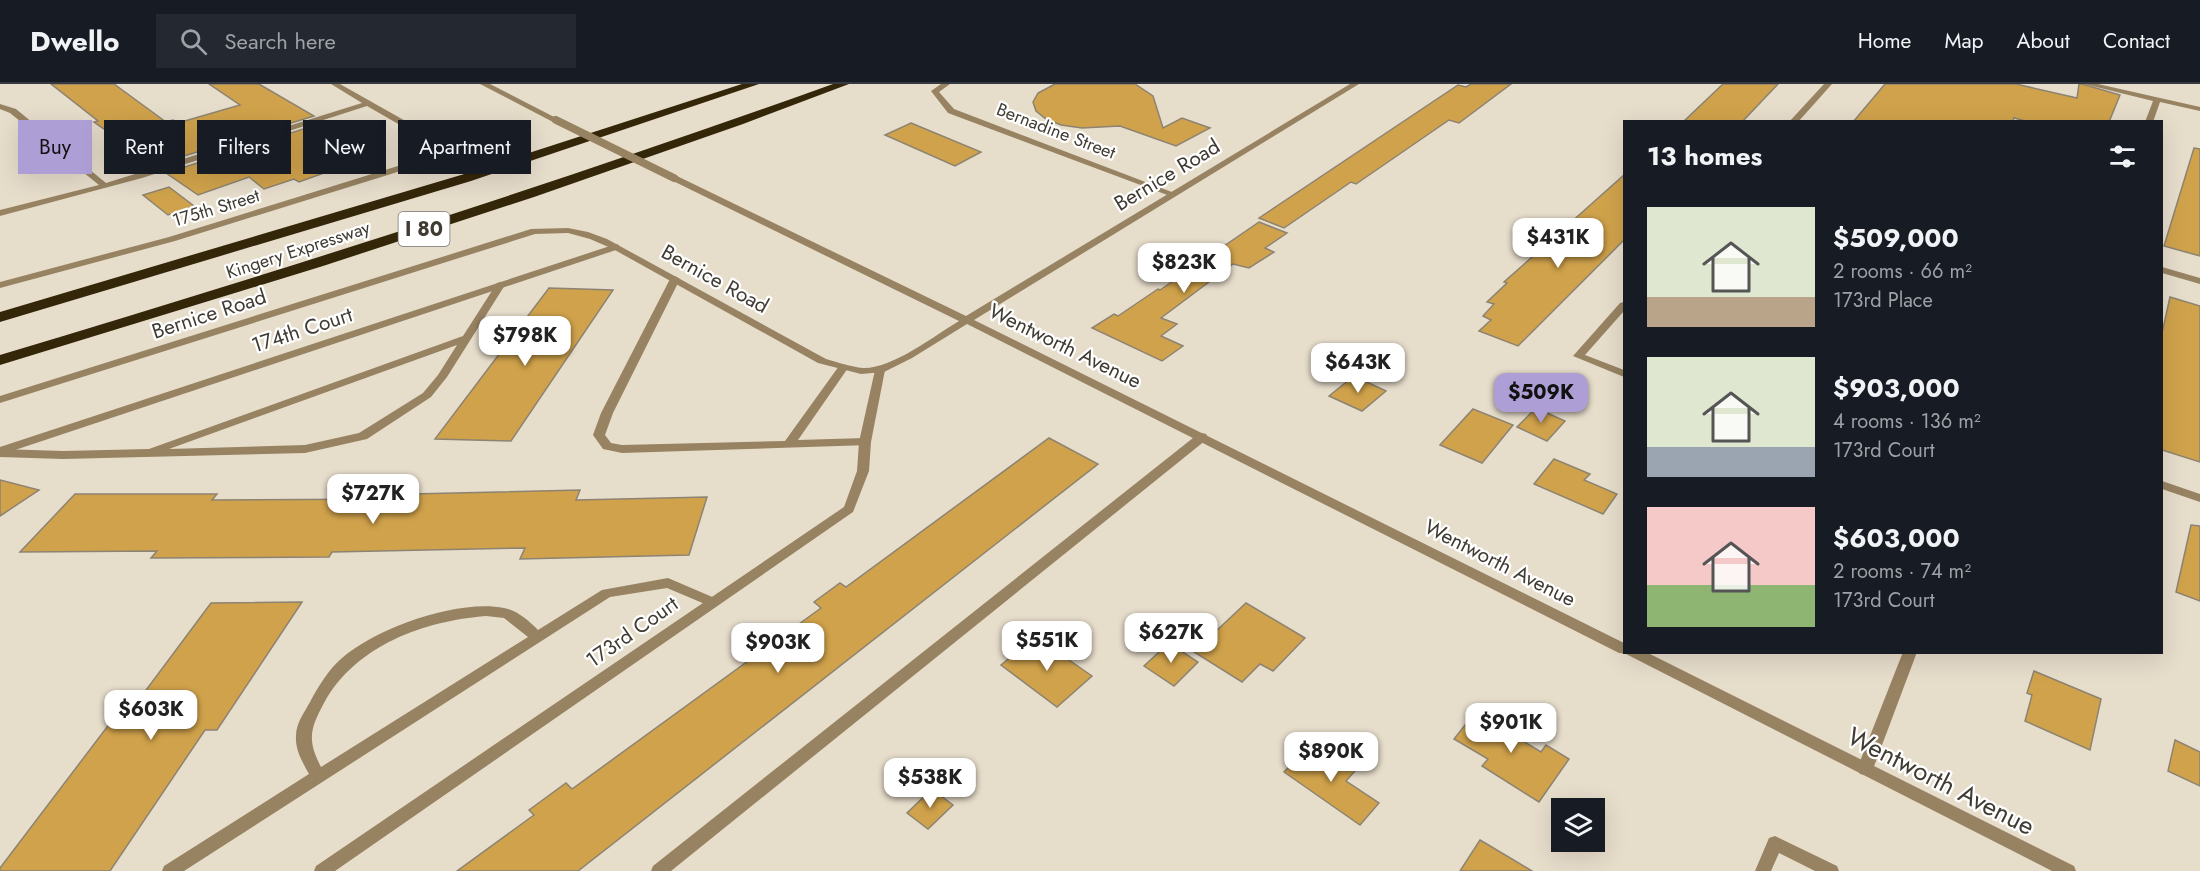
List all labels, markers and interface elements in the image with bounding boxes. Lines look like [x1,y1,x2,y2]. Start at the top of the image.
search box [156,14,576,68]
text: Dwello [30,21,120,62]
icon: search [177,25,210,58]
text: Search here [225,25,336,57]
text: Home [1858,26,1911,56]
text: Map [1944,26,1984,56]
text: About [2017,26,2070,56]
text: Contact [2103,26,2170,56]
street label: Bernadine Street [993,96,1120,166]
chip: Buy [18,120,92,174]
chip: Rent [104,120,185,174]
chip: Filters [197,120,291,174]
chip: New [303,120,386,174]
chip: Apartment [398,120,531,174]
street label: Bernice Road [1108,132,1226,218]
text: 13 homes [1647,137,1762,175]
icon: filters [2106,140,2139,173]
street label: 175th Street [169,182,263,234]
road number: I 80 [398,212,450,246]
street label: Kingery Expressway [223,214,373,286]
pin: $431K [1516,218,1600,269]
text: $509,000 [1833,219,1959,257]
text: $431K [1527,223,1589,252]
icon: home [1695,231,1767,303]
street label: Bernice Road [656,237,774,321]
pin: $823K [1142,243,1226,294]
text: $823K [1152,248,1216,277]
text: 2 rooms · 66 m² [1833,257,1972,286]
street label: Bernice Road [148,281,270,347]
text: 173rd Place [1833,286,1933,315]
street label: Wentworth Avenue [984,296,1147,396]
street label: 174th Court [248,300,356,360]
pin: $798K [483,316,567,367]
text: $798K [493,321,557,350]
pin: $643K [1316,343,1400,394]
text: $643K [1325,348,1391,377]
text: $903,000 [1833,369,1960,407]
pin: $509K [1499,373,1583,424]
text: $509K [1508,378,1574,407]
icon: home [1695,381,1767,453]
text: 4 rooms · 136 m² [1833,407,1981,436]
text: 173rd Court [1833,436,1934,465]
pin: $727K [331,474,415,525]
text: $727K [341,479,405,508]
street label: Wentworth Avenue [1419,512,1581,614]
text: $603,000 [1833,519,1960,557]
icon: home [1695,531,1767,603]
text: 2 rooms · 74 m² [1833,557,1971,586]
text: 173rd Court [1833,586,1934,615]
street label: 173rd Court [580,589,684,675]
pin: $627K [1129,613,1213,664]
text: $627K [1139,618,1203,647]
pin: $551K [1005,621,1089,672]
pin: $903K [736,623,820,674]
text: $551K [1016,626,1078,655]
text: $903K [745,628,811,657]
pin: $603K [109,690,193,741]
text: $603K [118,695,184,724]
pin: $901K [1469,703,1553,754]
text: $901K [1479,708,1543,737]
street label: Wentworth Avenue [1841,717,2041,845]
pin: $890K [1289,732,1373,783]
text: $890K [1298,737,1364,766]
pin: $538K [888,758,972,809]
text: $538K [898,763,962,792]
map controls [1551,798,1605,852]
button: layers [1551,798,1605,852]

